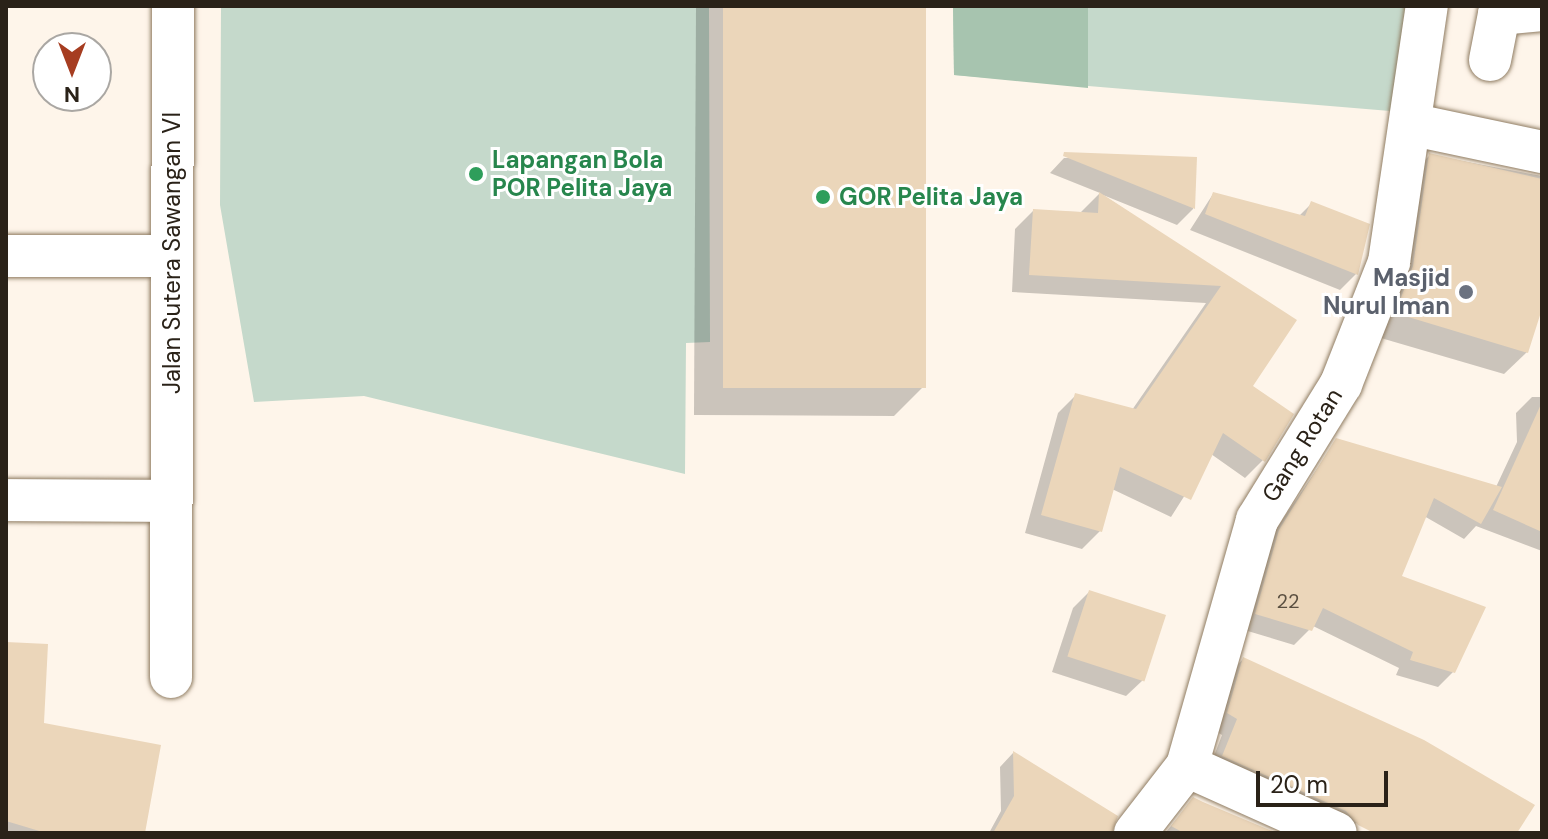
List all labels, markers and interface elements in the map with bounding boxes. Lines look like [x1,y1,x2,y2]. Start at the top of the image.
north arrow [32,32,112,112]
text: N [64,80,80,109]
street label: Jalan Sutera Sawangan VI [158,112,186,394]
place label: Lapangan Bola POR Pelita Jaya [492,146,672,202]
marker: Lapangan Bola POR Pelita Jaya [467,165,485,183]
place label: GOR Pelita Jaya [839,183,1023,211]
marker: GOR Pelita Jaya [814,188,832,206]
place label: Masjid Nurul Iman [1323,264,1450,320]
marker: Masjid Nurul Iman [1457,283,1475,301]
street label: Gang Rotan [1256,383,1348,507]
house number: 22 [1276,589,1300,613]
scale bar [1260,755,1392,805]
text: 20 m [1270,769,1328,800]

